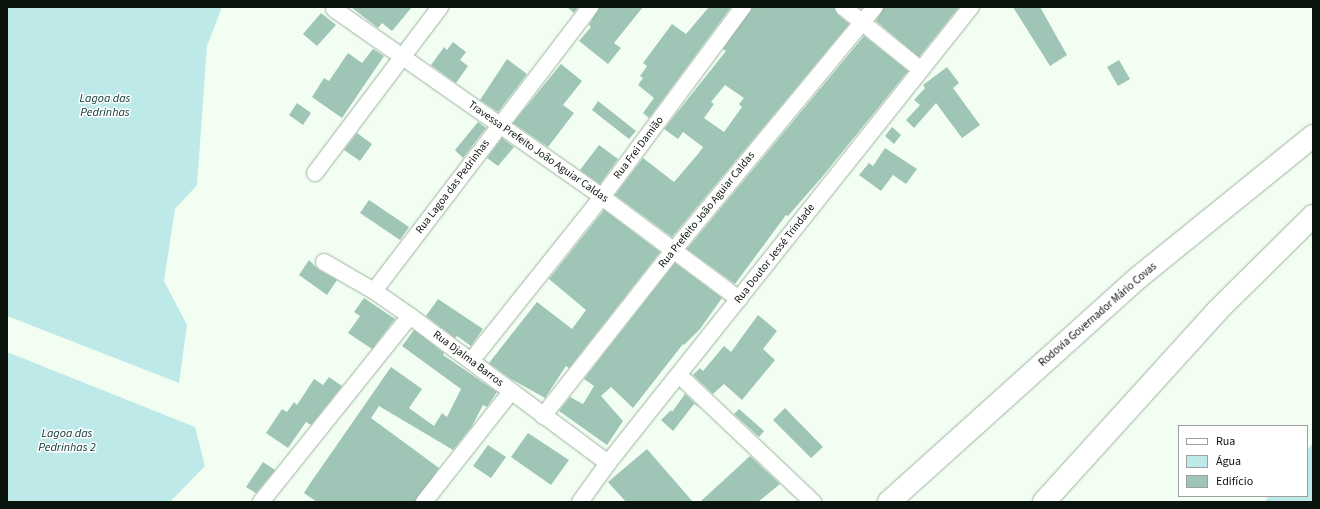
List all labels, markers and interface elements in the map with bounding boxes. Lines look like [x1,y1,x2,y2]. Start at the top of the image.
water label: Lagoa das Pedrinhas [80,92,130,120]
street label: Travessa Prefeito João Aguiar Caldas [465,98,611,206]
street label: Rua Frei Damião [611,114,667,182]
street label: Rua Lagoa das Pedrinhas [413,137,493,237]
street label: Rua Prefeito João Aguiar Caldas [656,149,758,271]
street label: Rua Doutor Jessé Trindade [732,201,818,307]
street label: Rodovia Governador Mário Covas [1036,260,1160,370]
street label: Rua Djalma Barros [430,328,506,390]
legend [1178,425,1308,497]
water label: Lagoa das Pedrinhas 2 [38,427,96,455]
text: Rua [1216,433,1235,450]
text: Água [1216,453,1241,470]
text: Edifício [1216,473,1253,490]

